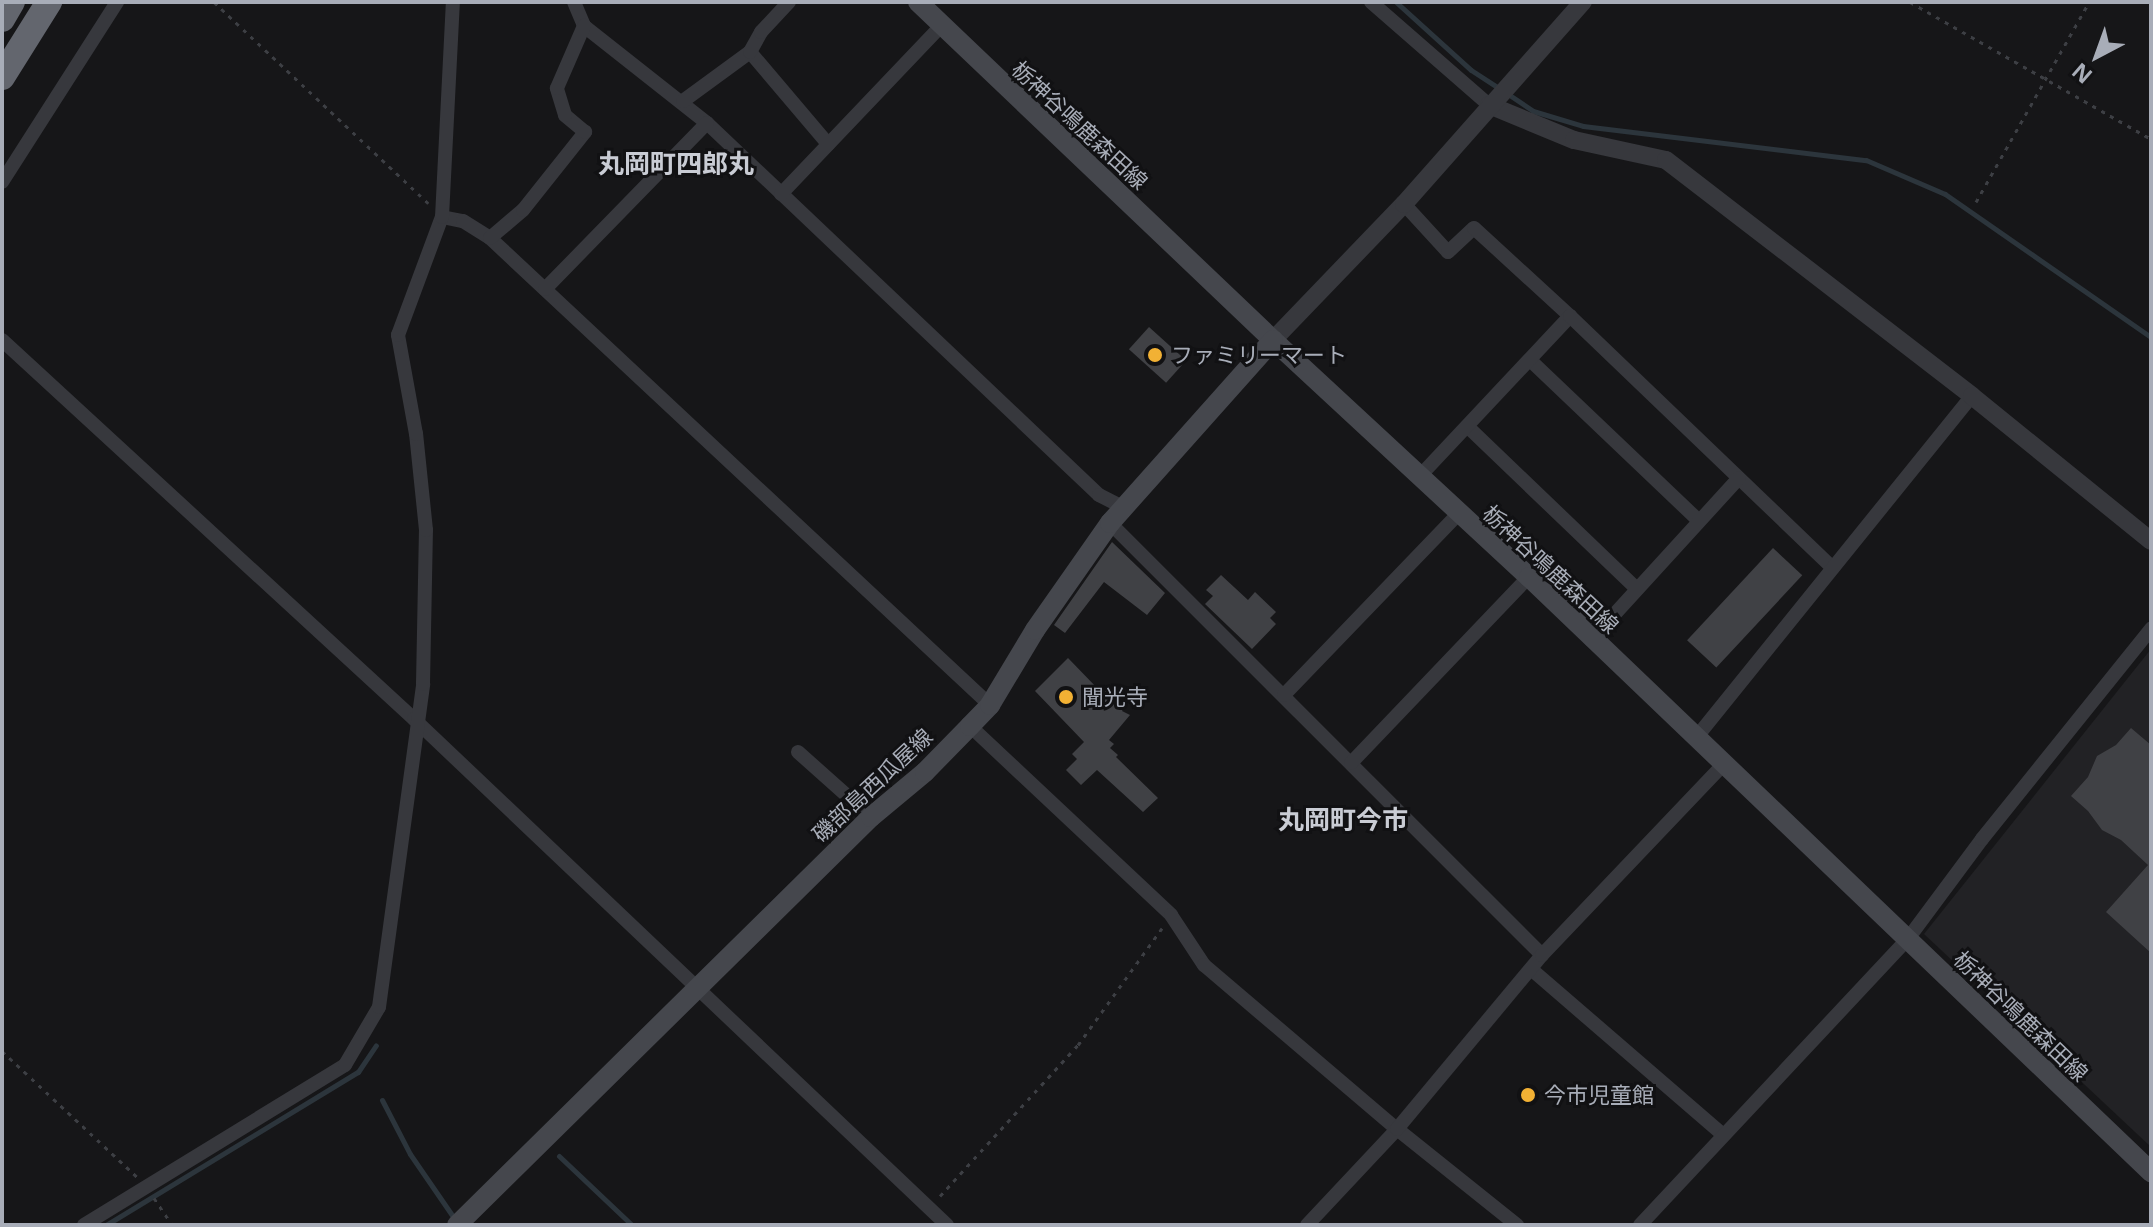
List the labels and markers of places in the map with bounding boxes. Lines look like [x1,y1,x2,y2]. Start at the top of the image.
place label: ファミリーマート [1171,342,1347,368]
marker: ファミリーマート [1146,346,1164,364]
place label: 聞光寺 [1082,684,1148,710]
marker: 聞光寺 [1057,688,1075,706]
place label: 今市児童館 [1544,1082,1654,1108]
marker: 今市児童館 [1519,1086,1537,1104]

